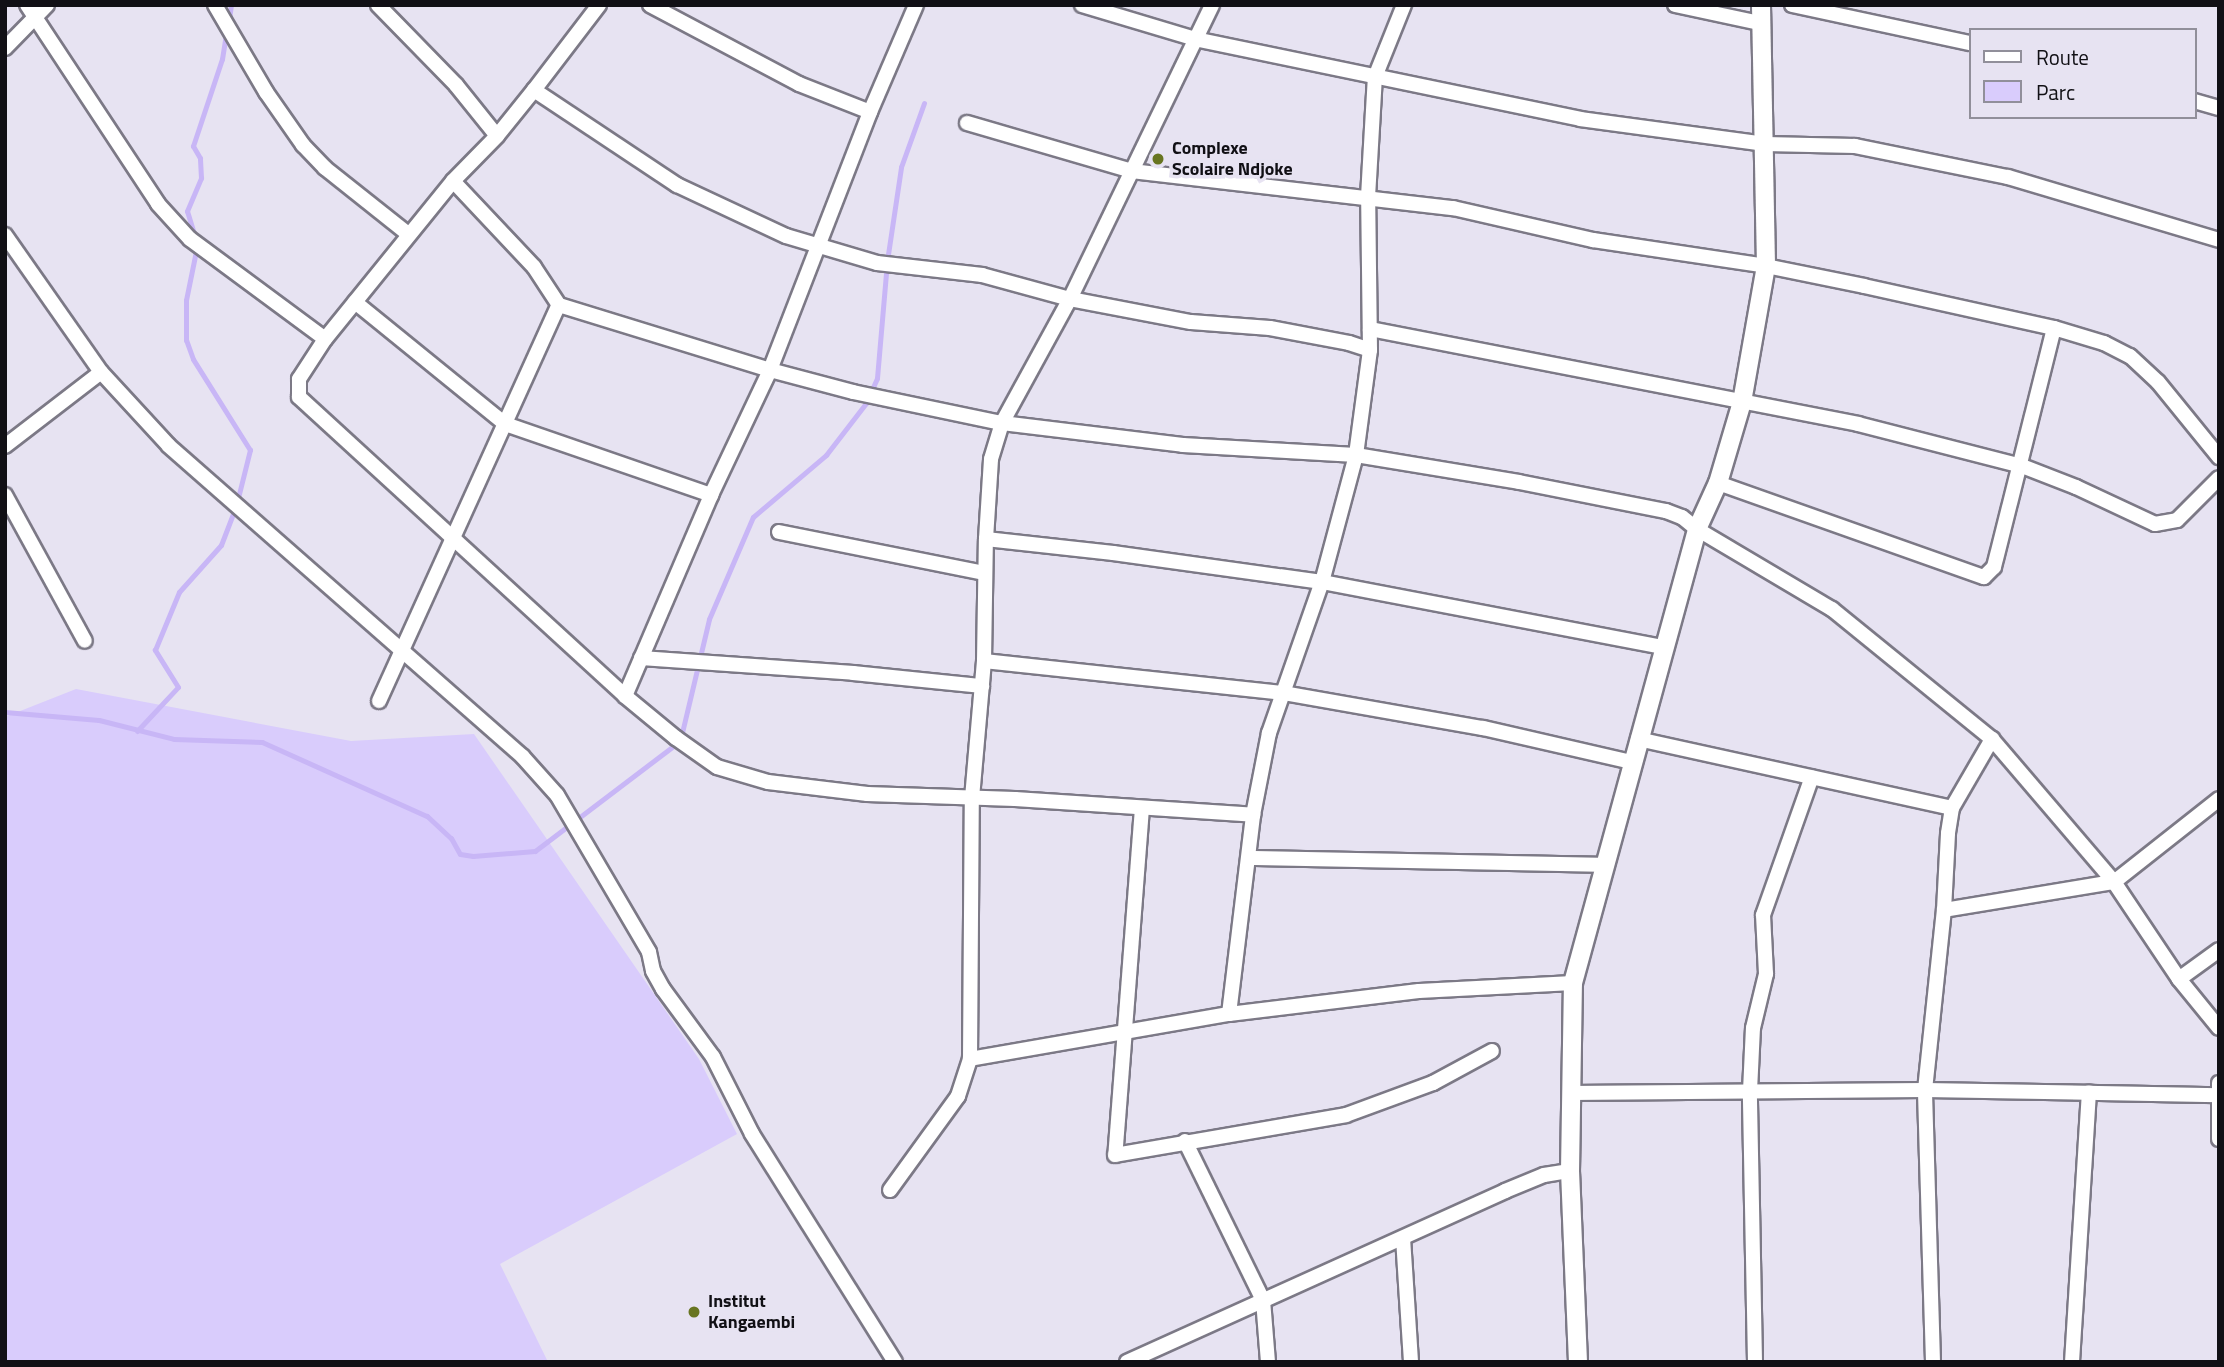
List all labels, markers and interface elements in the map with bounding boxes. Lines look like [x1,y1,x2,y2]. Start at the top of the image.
legend [1968,28,2196,119]
text: Route [2036,41,2089,73]
text: Parc [2036,76,2075,108]
place label: Complexe Scolaire Ndjoke [1172,138,1293,180]
marker: Complexe Scolaire Ndjoke [1150,151,1166,167]
place label: Institut Kangaembi [708,1291,795,1334]
marker: Institut Kangaembi [686,1304,702,1320]

